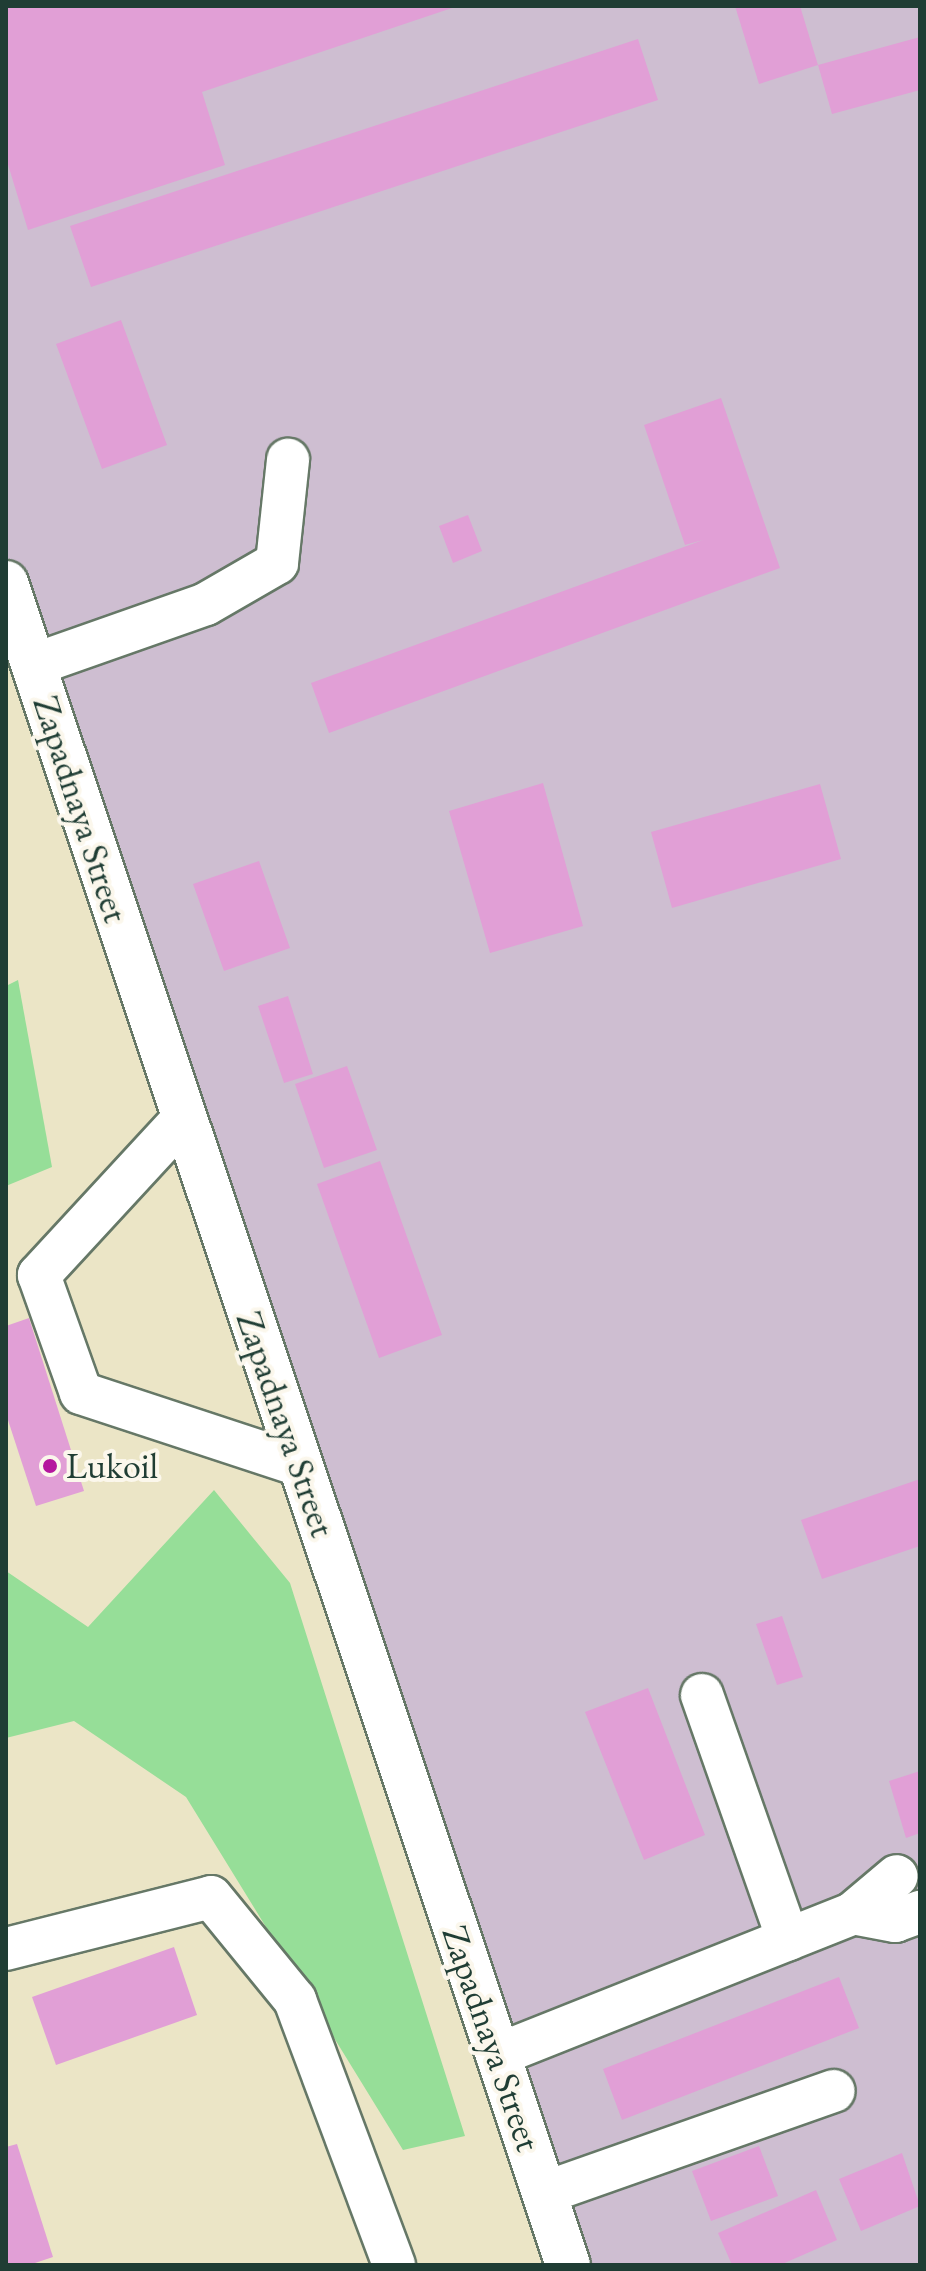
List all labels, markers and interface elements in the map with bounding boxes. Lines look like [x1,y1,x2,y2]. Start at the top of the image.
street label: Zapadnaya Street [24,690,138,928]
street label: Zapadnaya Street [227,1306,345,1542]
place label: Lukoil [66,1444,158,1488]
marker: Lukoil [41,1457,59,1475]
street label: Zapadnaya Street [433,1920,551,2156]

